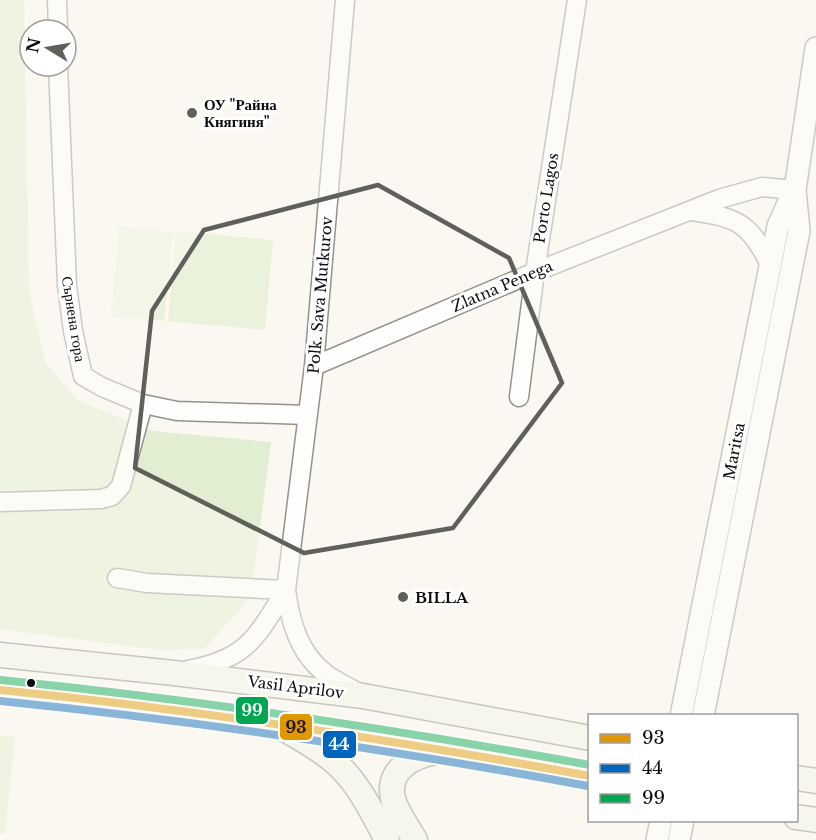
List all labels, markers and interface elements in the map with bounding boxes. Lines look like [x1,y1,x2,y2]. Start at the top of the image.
north arrow [18,18,78,78]
text: N [22,36,45,54]
place label: ОУ "Райна Княгиня" [204,95,277,131]
marker: ОУ "Райна Княгиня" [185,106,199,120]
street label: Porto Lagos [529,151,563,245]
street label: Polk. Sava Mutkurov [304,216,336,374]
street label: Zlatna Penega [449,256,556,316]
street label: Сърнена гора [58,275,90,363]
street label: Maritsa [719,420,749,481]
place label: BILLA [415,588,469,607]
marker: BILLA [396,590,410,604]
street label: Vasil Aprilov [246,672,345,702]
unlabelled marker [25,677,37,689]
line badge: 99 [235,696,269,725]
text: 99 [241,700,263,720]
line badge: 93 [279,713,313,741]
legend [588,714,798,822]
text: 93 [286,717,306,737]
text: 93 [642,727,665,749]
line badge: 44 [322,730,357,759]
text: 44 [328,734,350,754]
text: 44 [642,757,663,779]
text: 99 [642,787,665,809]

